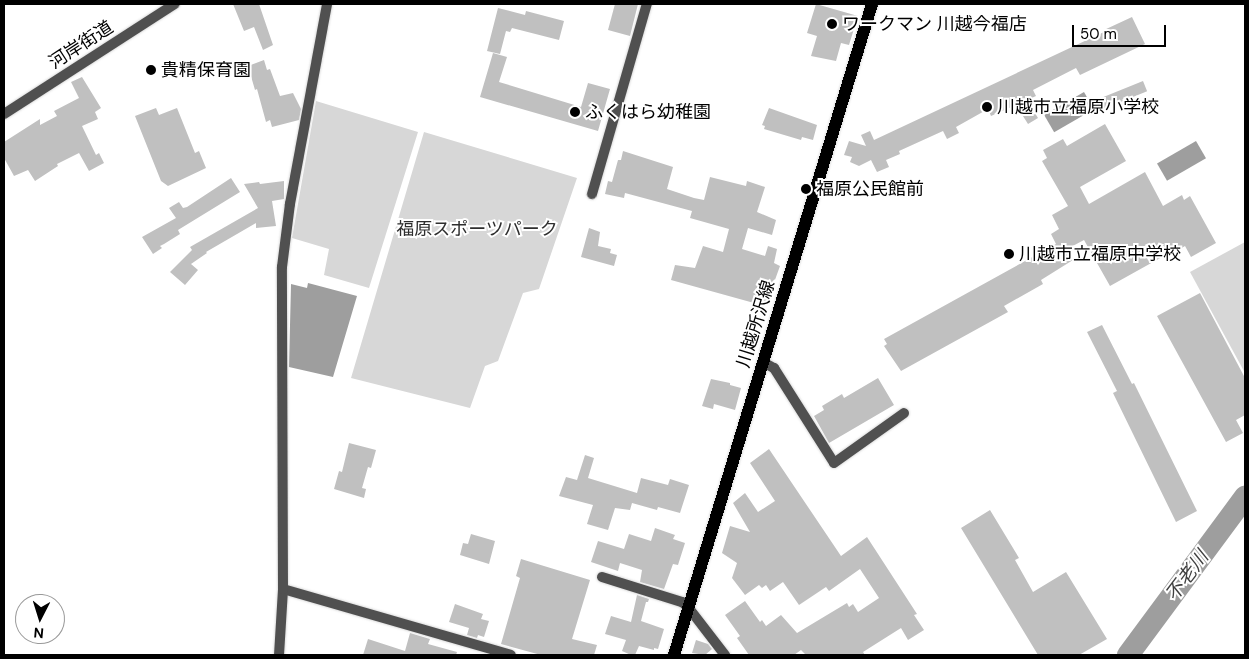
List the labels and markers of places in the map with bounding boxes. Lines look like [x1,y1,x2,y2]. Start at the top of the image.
place label: ワークマン 川越今福店 [842,13,1027,35]
marker: ワークマン 川越今福店 [826,18,838,30]
place label: 貴精保育園 [161,59,251,81]
marker: 貴精保育園 [145,64,157,76]
place label: 川越市立福原小学校 [997,96,1159,118]
place label: ふくはら幼稚園 [585,101,711,123]
marker: 川越市立福原小学校 [981,101,993,113]
marker: ふくはら幼稚園 [569,106,581,118]
place label: 福原公民館前 [816,178,924,200]
marker: 福原公民館前 [800,183,812,195]
place label: 川越市立福原中学校 [1019,243,1181,265]
marker: 川越市立福原中学校 [1003,248,1015,260]

